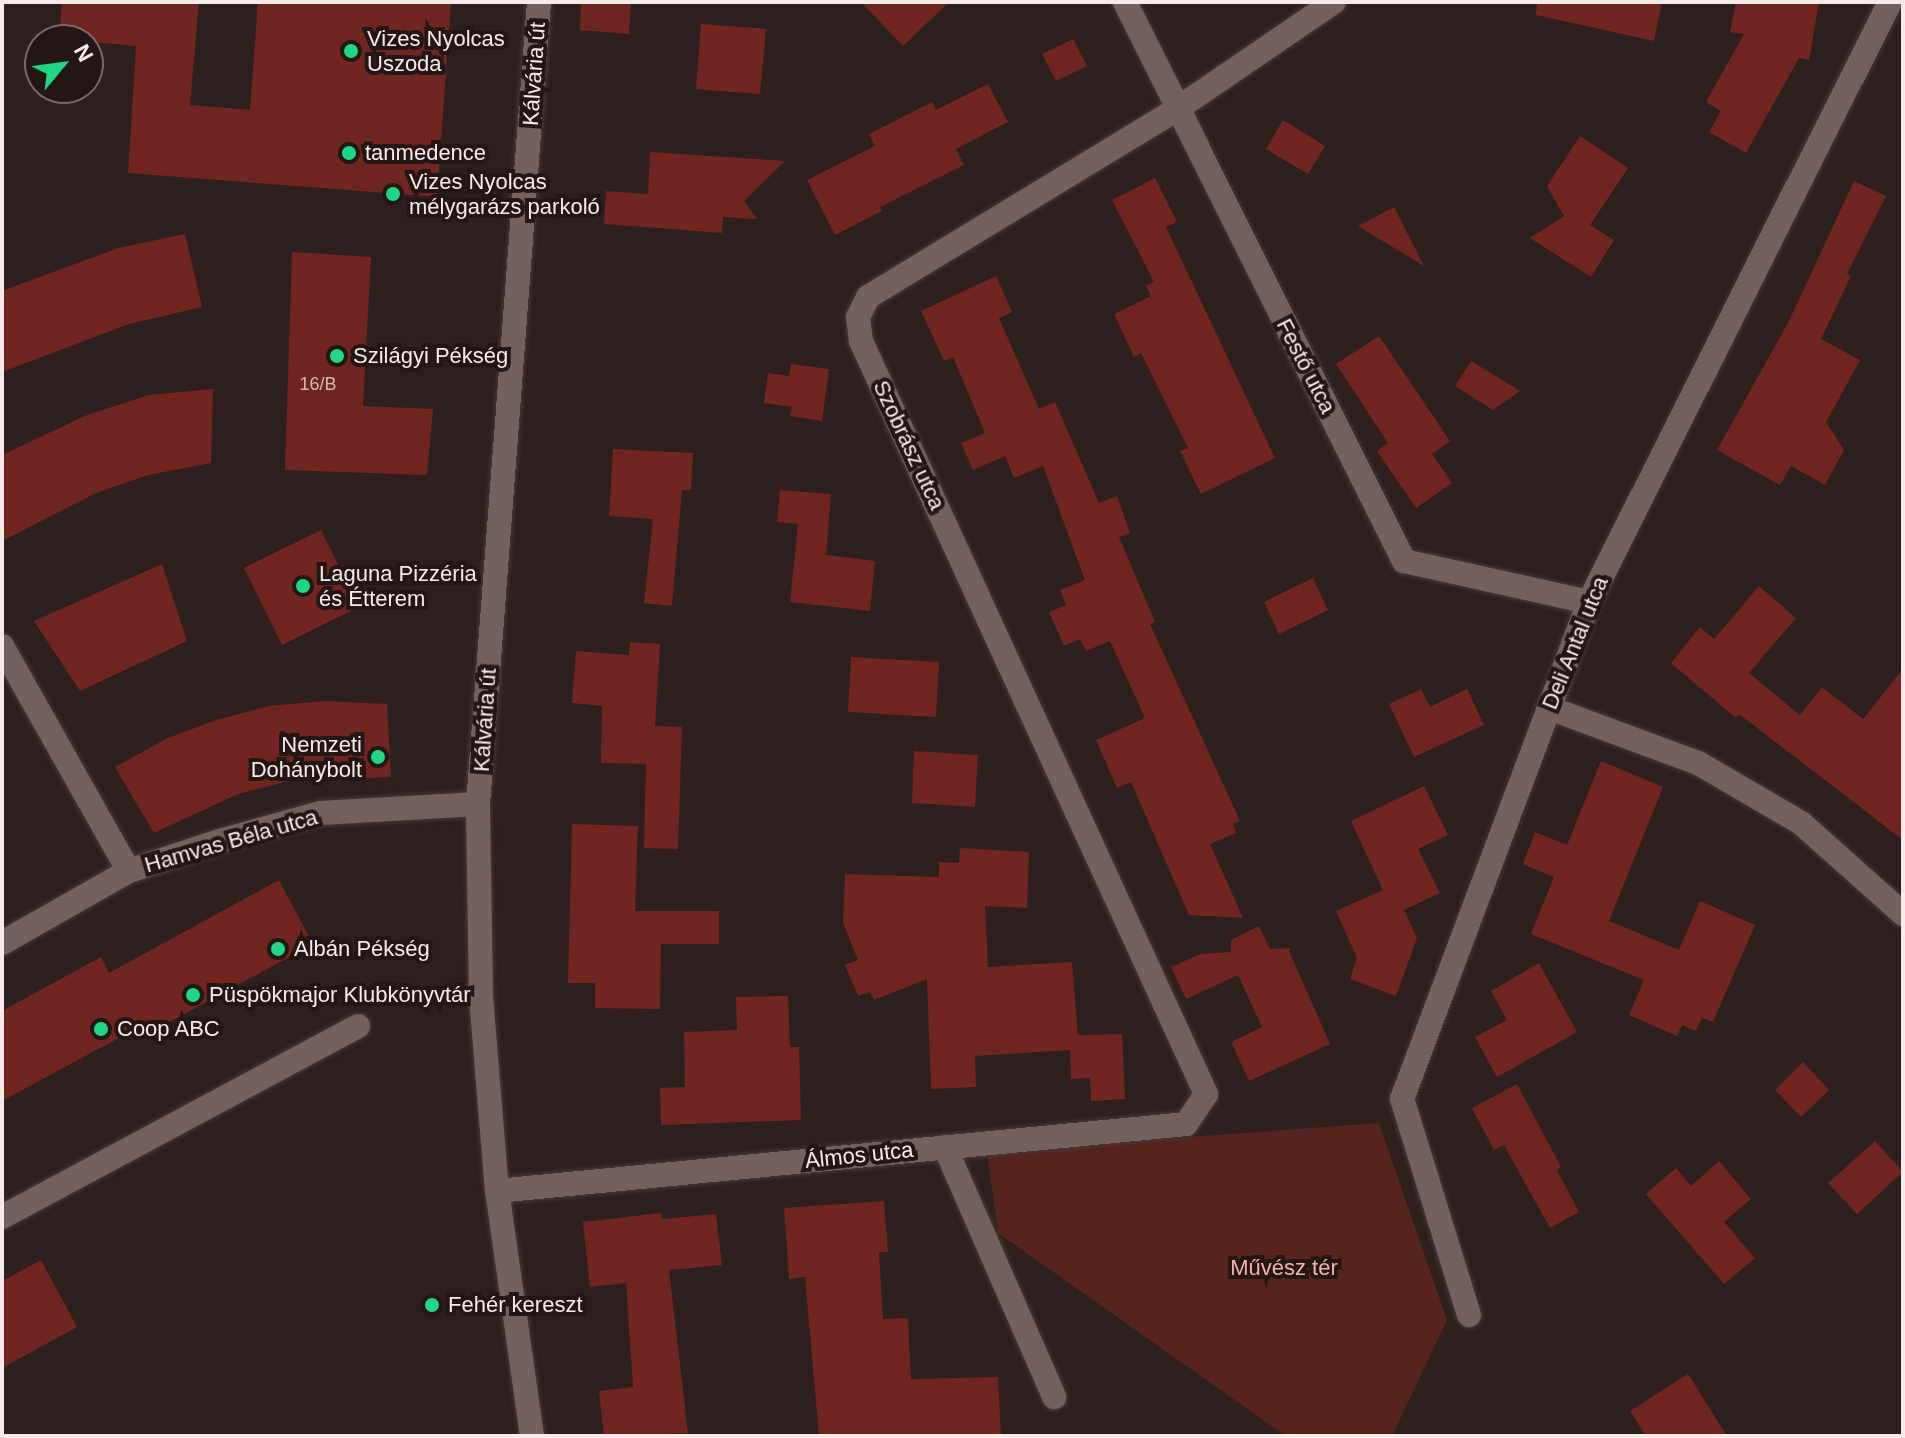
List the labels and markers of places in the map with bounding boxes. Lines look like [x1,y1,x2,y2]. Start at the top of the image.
place label: Vizes Nyolcas Uszoda [367,25,505,76]
marker: Vizes Nyolcas Uszoda [342,42,360,60]
place label: tanmedence [365,140,486,166]
marker: tanmedence [340,144,358,162]
place label: Vizes Nyolcas mélygarázs parkoló [409,168,600,220]
marker: Vizes Nyolcas mélygarázs parkoló [384,185,402,203]
place label: Szilágyi Pékség [353,343,508,369]
marker: Szilágyi Pékség [328,347,346,365]
place label: Laguna Pizzéria és Étterem [319,560,477,612]
marker: Laguna Pizzéria és Étterem [294,577,312,595]
place label: Nemzeti Dohánybolt [251,731,362,782]
marker: Nemzeti Dohánybolt [369,748,387,766]
place label: Albán Pékség [294,936,430,962]
marker: Albán Pékség [269,940,287,958]
place label: Püspökmajor Klubkönyvtár [209,982,471,1008]
marker: Püspökmajor Klubkönyvtár [184,986,202,1004]
place label: Coop ABC [117,1016,221,1042]
marker: Coop ABC [92,1020,110,1038]
place label: Fehér kereszt [448,1292,582,1318]
marker: Fehér kereszt [423,1296,441,1314]

